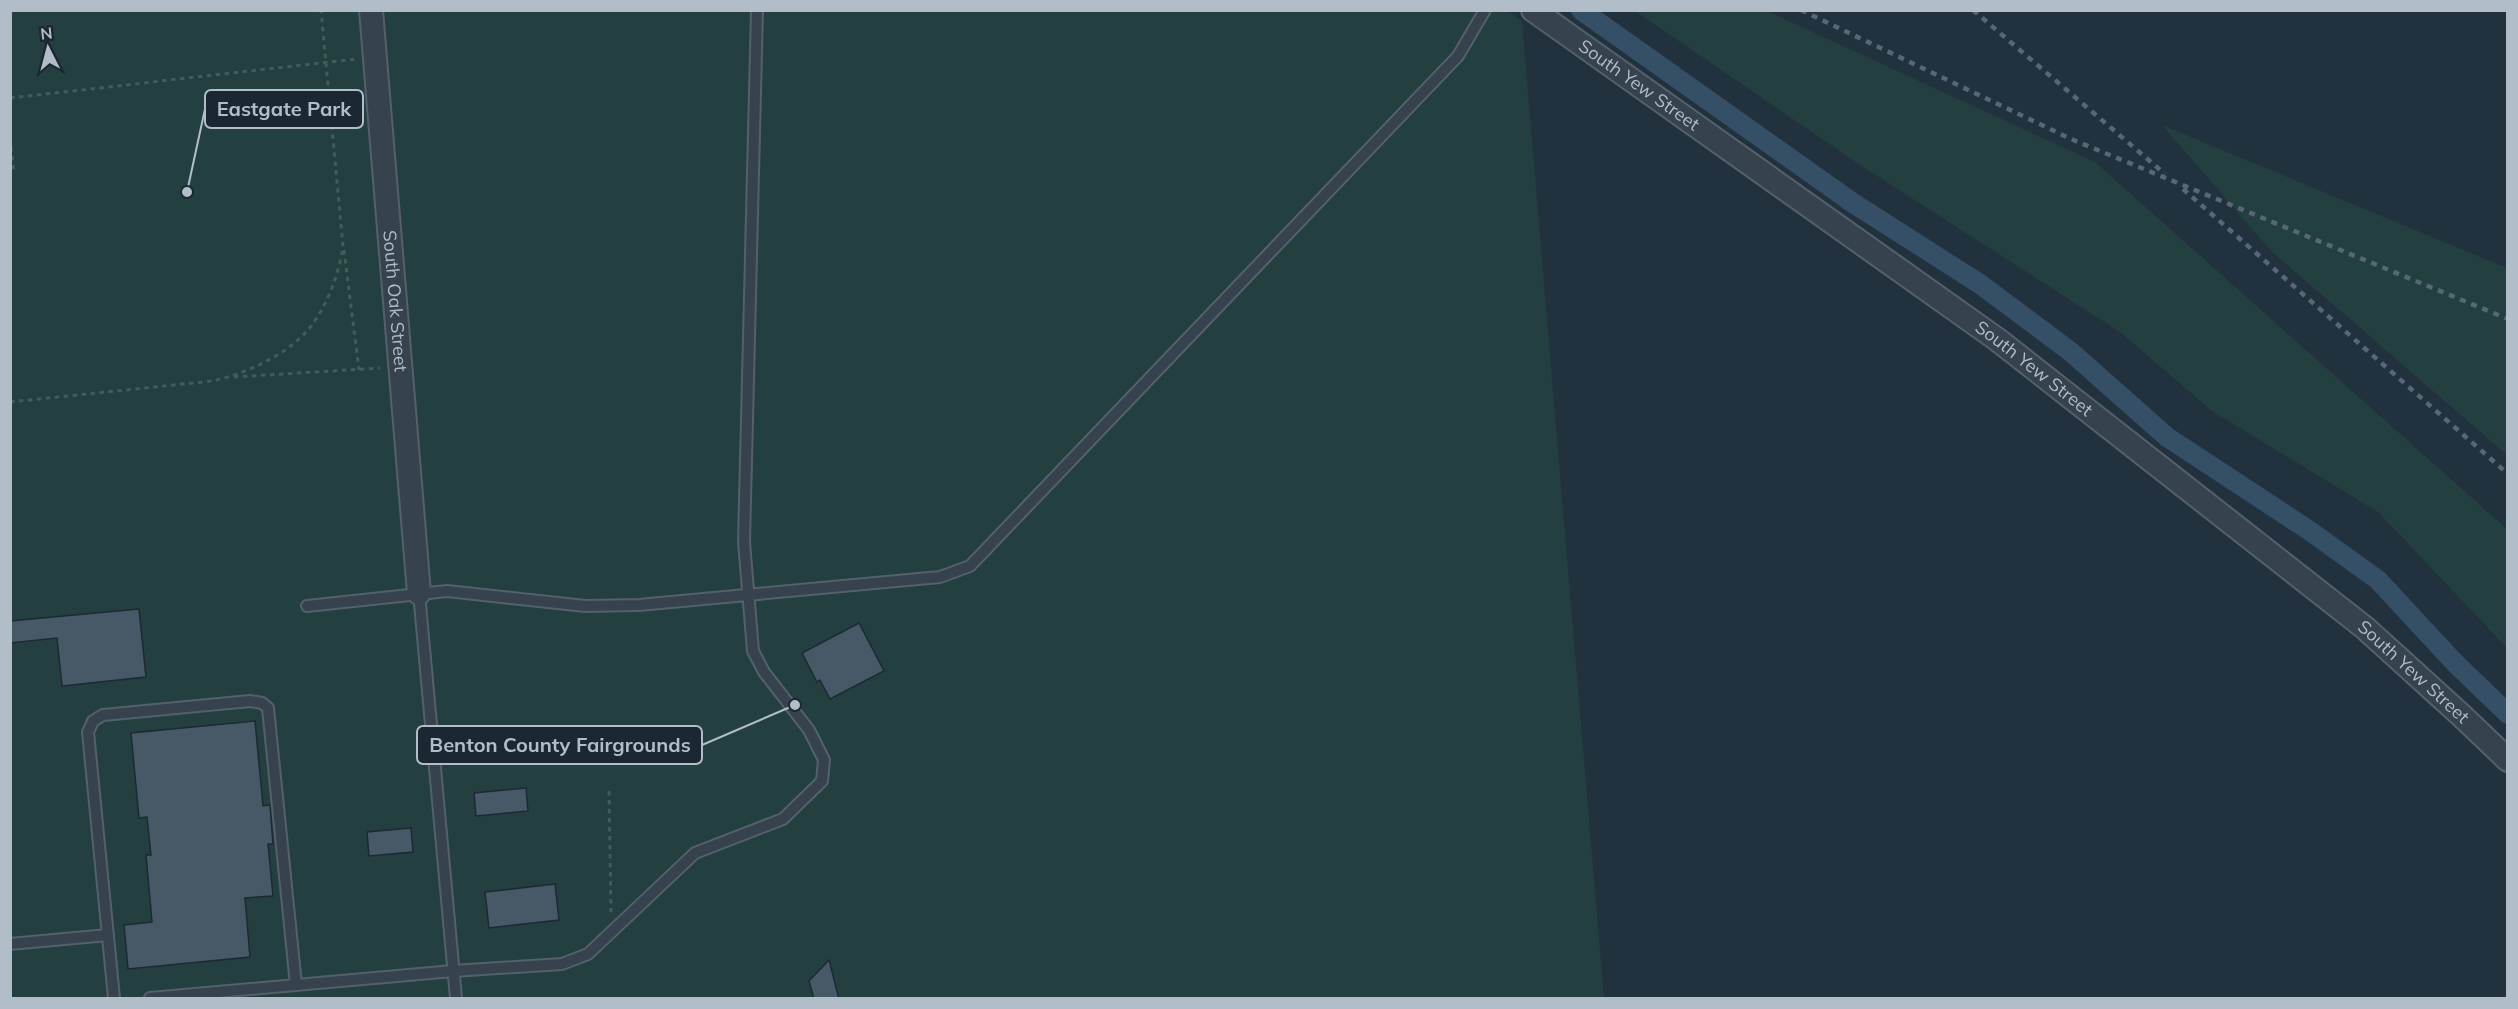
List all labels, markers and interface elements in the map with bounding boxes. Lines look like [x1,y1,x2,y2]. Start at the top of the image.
north arrow [18,18,78,78]
text: N [39,23,53,44]
street label: South Yew Street [1574,34,1704,136]
callout: Eastgate Park [205,90,363,128]
text: Eastgate Park [217,96,352,121]
street label: South Oak Street [378,229,413,373]
street label: South Yew Street [1971,315,2098,421]
street label: South Yew Street [2353,615,2474,728]
callout: Benton County Fairgrounds [417,726,702,764]
text: Benton County Fairgrounds [429,732,691,757]

